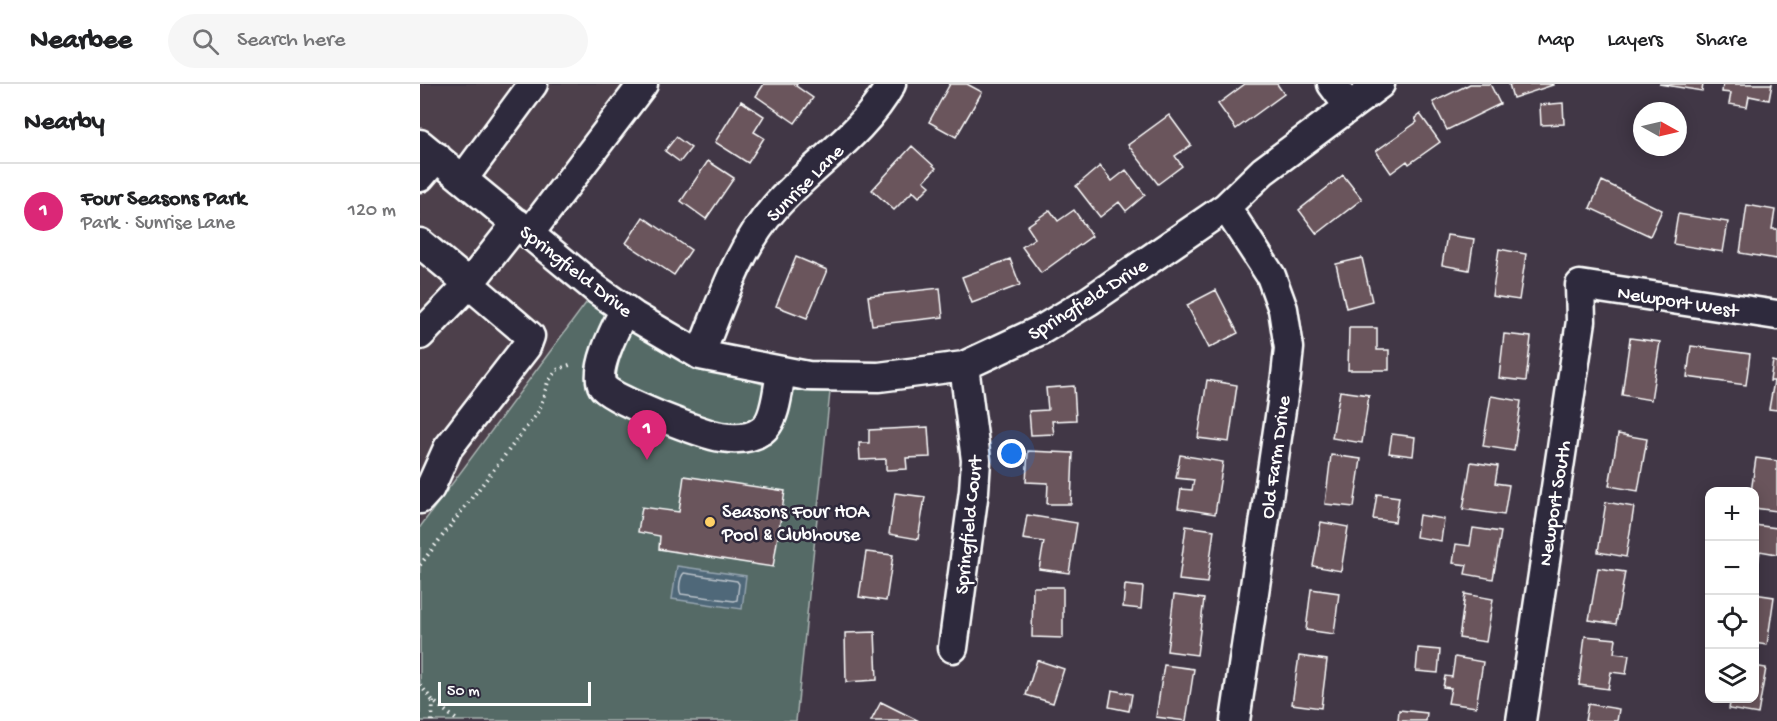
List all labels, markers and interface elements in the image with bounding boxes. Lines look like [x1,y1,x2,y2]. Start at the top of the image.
search box [168,14,588,68]
text: Nearbee [30,25,132,58]
icon: search [189,25,222,58]
text: Search here [237,28,345,54]
text: Map [1538,29,1574,54]
text: Layers [1607,29,1663,54]
text: Share [1696,29,1747,54]
north arrow [1633,102,1687,156]
text: Nearby [24,108,105,139]
street label: Sunrise Lane [763,140,851,228]
text: Four Seasons Park [81,187,246,213]
text: 1 [39,200,48,223]
text: 120 m [348,200,396,223]
text: Park · Sunrise Lane [81,213,235,236]
street label: Springfield Drive [514,222,636,324]
street label: Springfield Drive [1025,255,1153,347]
street label: Newport West [1615,283,1741,325]
street label: Old Farm Drive [1257,394,1298,520]
pin: 1 [628,410,666,460]
your location [997,439,1026,468]
street label: Newport South [1535,439,1578,568]
street label: Springfield Court [952,453,989,596]
map controls [1705,487,1759,703]
button: + [1705,487,1759,541]
place label: Seasons Four HOA Pool & Clubhouse [721,502,870,548]
marker: Seasons Four HOA Pool & Clubhouse [703,515,717,529]
button: − [1705,541,1759,595]
button: locate [1705,595,1759,649]
button: layers [1705,649,1759,703]
scale bar [438,679,591,706]
text: 50 m [447,683,480,702]

